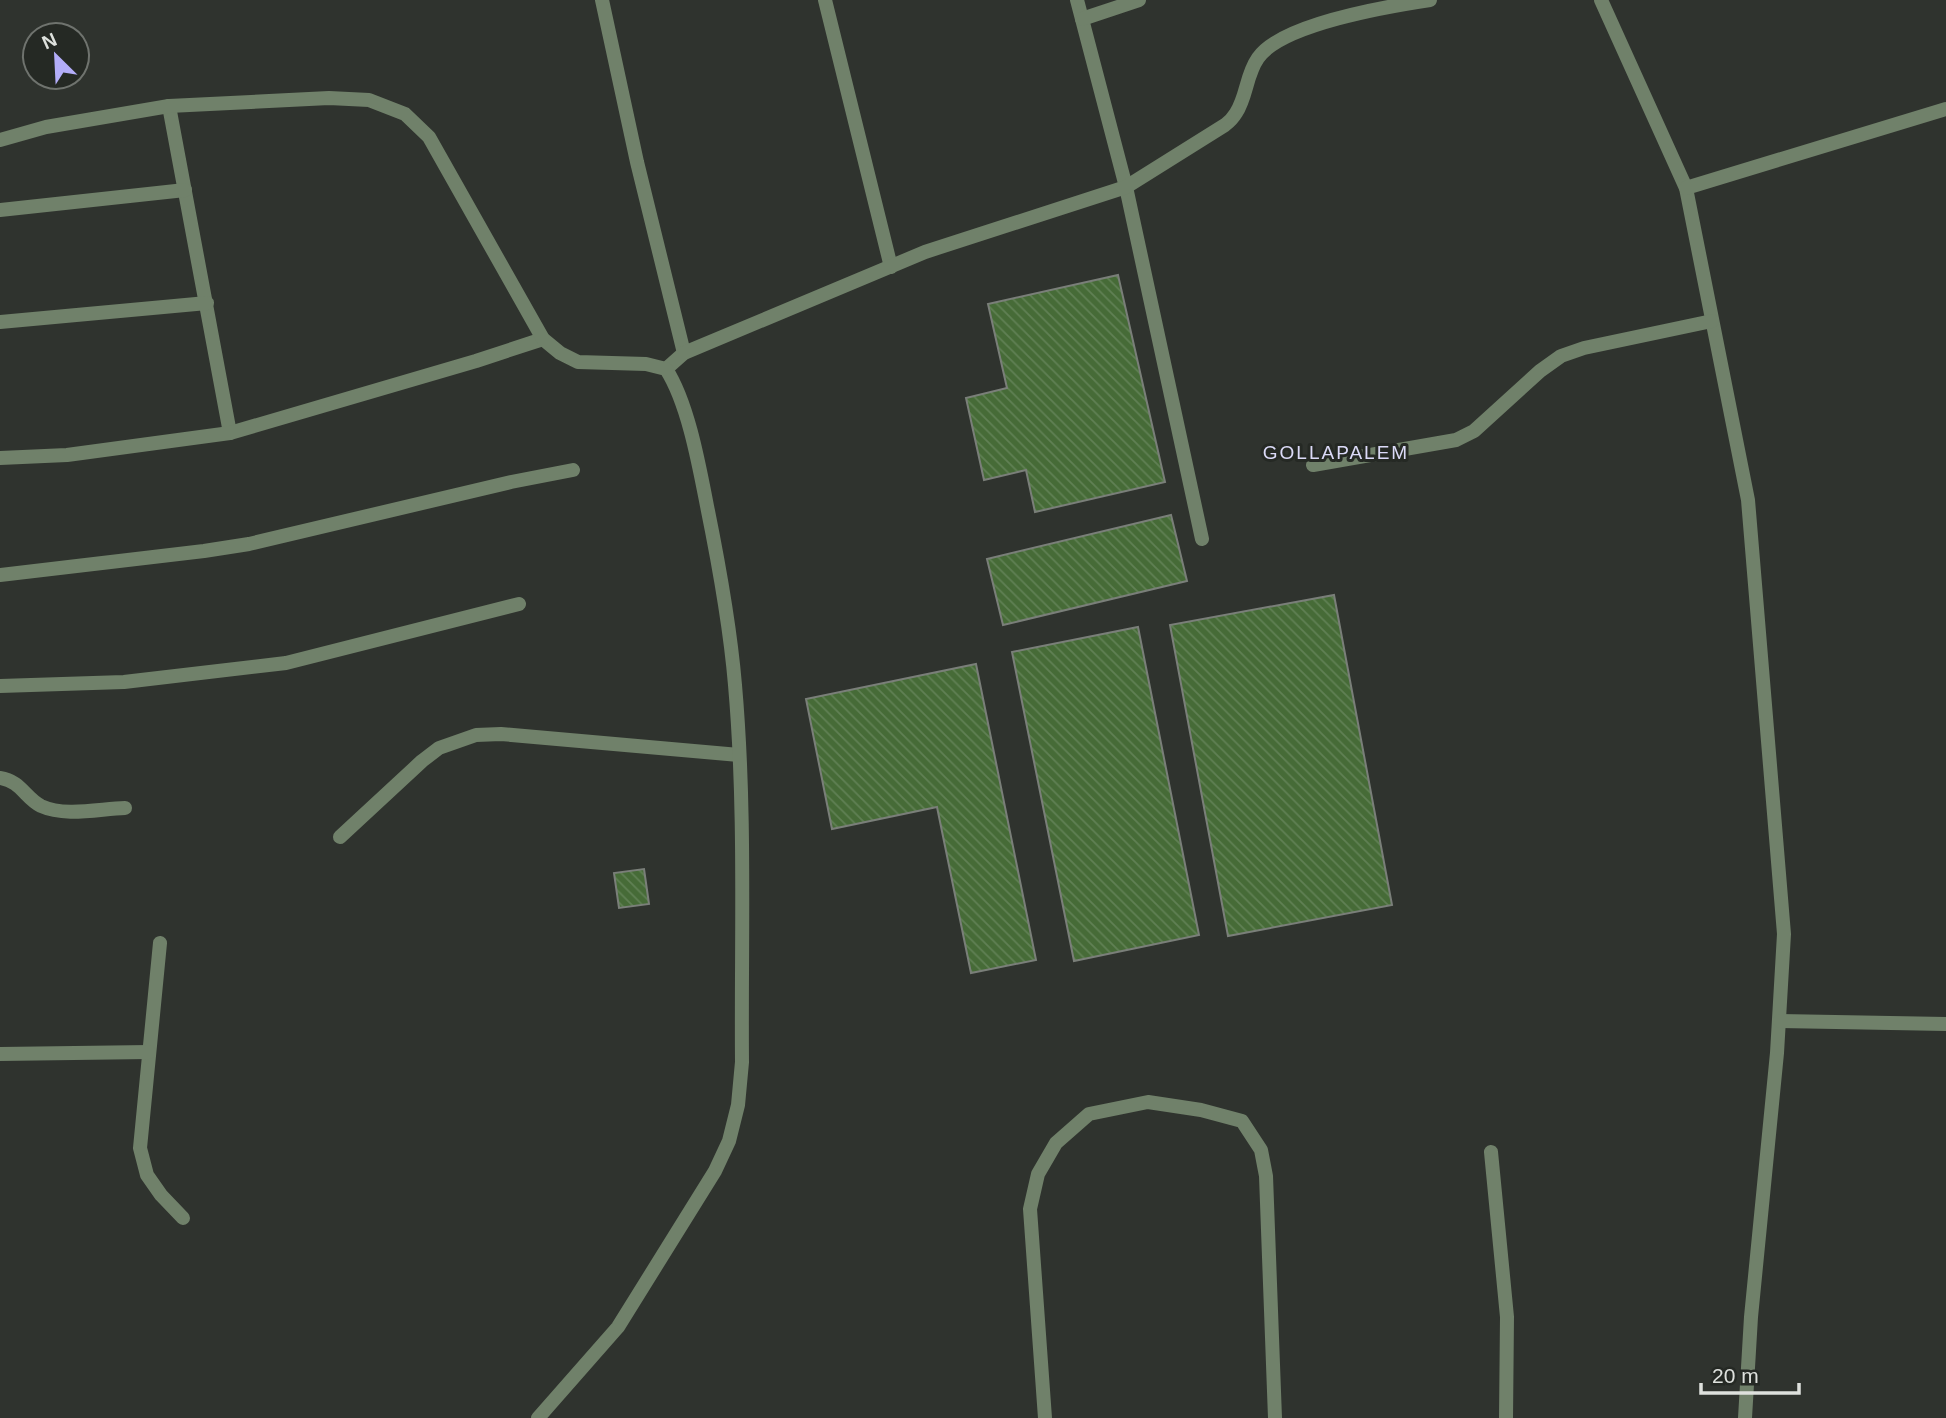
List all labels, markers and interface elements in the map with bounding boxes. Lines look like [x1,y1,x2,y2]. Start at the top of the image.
north arrow [21,21,91,91]
text: N [39,29,60,53]
district label: GOLLAPALEM [1263,442,1409,463]
scale bar [1701,1352,1799,1396]
text: 20 m [1712,1364,1759,1387]

